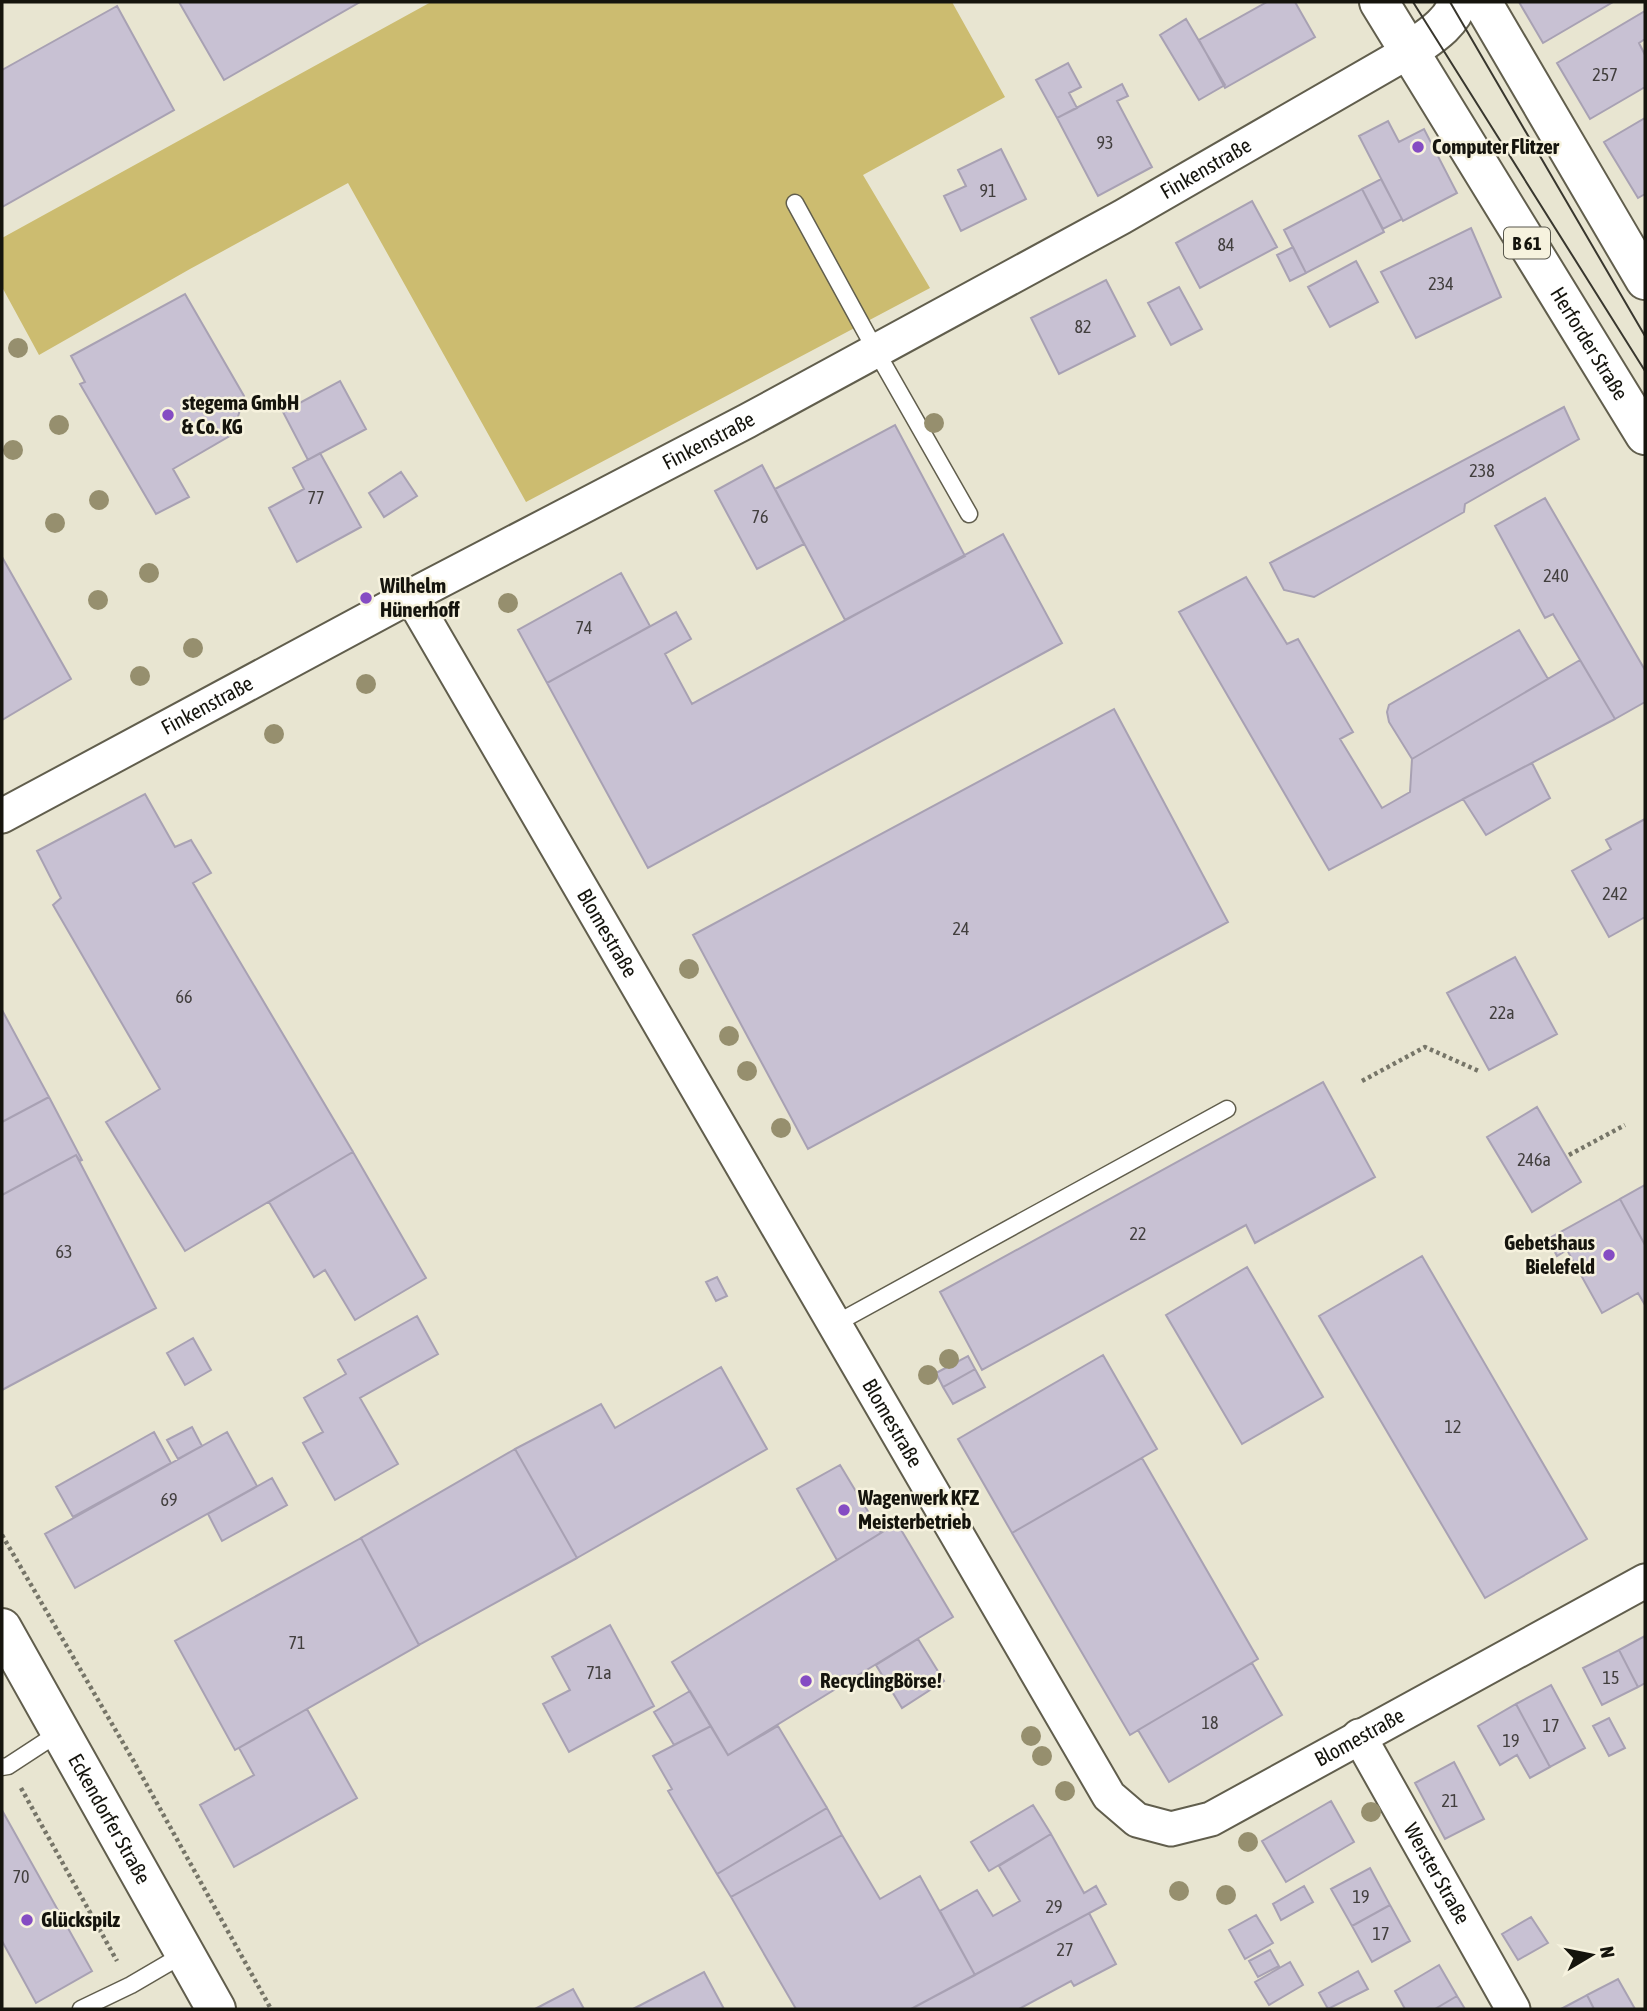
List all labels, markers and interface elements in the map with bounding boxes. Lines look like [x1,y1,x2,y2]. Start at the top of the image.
house number: 257 [1592,64,1618,85]
house number: 93 [1097,132,1113,153]
street label: Finkenstraße [1156,132,1255,203]
place label: Computer Flitzer [1432,134,1560,158]
marker: Computer Flitzer [1410,139,1426,155]
house number: 91 [980,180,996,201]
road number: B 61 [1504,228,1550,258]
house number: 84 [1218,234,1234,255]
house number: 234 [1428,273,1454,294]
street label: Herforder Straße [1546,282,1634,404]
house number: 82 [1075,316,1091,337]
place label: stegema GmbH & Co. KG [182,390,299,438]
street label: Finkenstraße [658,406,758,474]
marker: stegema GmbH & Co. KG [160,407,176,423]
house number: 238 [1469,460,1495,481]
house number: 77 [308,487,324,508]
house number: 76 [752,506,768,527]
house number: 240 [1543,565,1569,586]
place label: Wilhelm Hünerhoff [379,573,460,621]
marker: Wilhelm Hünerhoff [358,590,374,606]
house number: 74 [576,617,592,638]
street label: Finkenstraße [157,670,257,739]
house number: 242 [1602,883,1628,904]
street label: Blomestraße [573,884,643,981]
house number: 24 [953,918,969,939]
house number: 66 [176,986,192,1007]
house number: 22a [1489,1002,1515,1023]
house number: 246a [1517,1149,1551,1170]
house number: 22 [1130,1223,1146,1244]
place label: Gebetshaus Bielefeld [1504,1230,1596,1278]
house number: 63 [56,1241,72,1262]
marker: Gebetshaus Bielefeld [1601,1247,1617,1263]
street label: Blomestraße [858,1374,928,1471]
house number: 12 [1445,1416,1461,1437]
place label: Wagenwerk KFZ Meisterbetrieb [857,1485,980,1533]
house number: 69 [161,1489,177,1510]
marker: Wagenwerk KFZ Meisterbetrieb [836,1502,852,1518]
house number: 71 [289,1632,305,1653]
house number: 71a [586,1662,612,1683]
house number: 15 [1603,1667,1619,1688]
place label: RecyclingBörse! [820,1668,942,1692]
marker: RecyclingBörse! [798,1673,814,1689]
street label: Blomestraße [1310,1702,1408,1771]
house number: 18 [1202,1712,1218,1733]
house number: 17 [1543,1715,1559,1736]
house number: 19 [1503,1730,1519,1751]
street label: Eckendorfer Straße [64,1749,156,1888]
house number: 21 [1442,1790,1458,1811]
street label: Werster Straße [1400,1818,1475,1928]
house number: 70 [13,1866,29,1887]
house number: 19 [1353,1886,1369,1907]
house number: 29 [1046,1896,1062,1917]
place label: Glückspilz [41,1907,121,1931]
marker: Glückspilz [19,1912,35,1928]
north arrow [1556,1920,1626,1990]
house number: 17 [1373,1923,1389,1944]
house number: 27 [1057,1939,1073,1960]
text: N [1596,1945,1620,1959]

